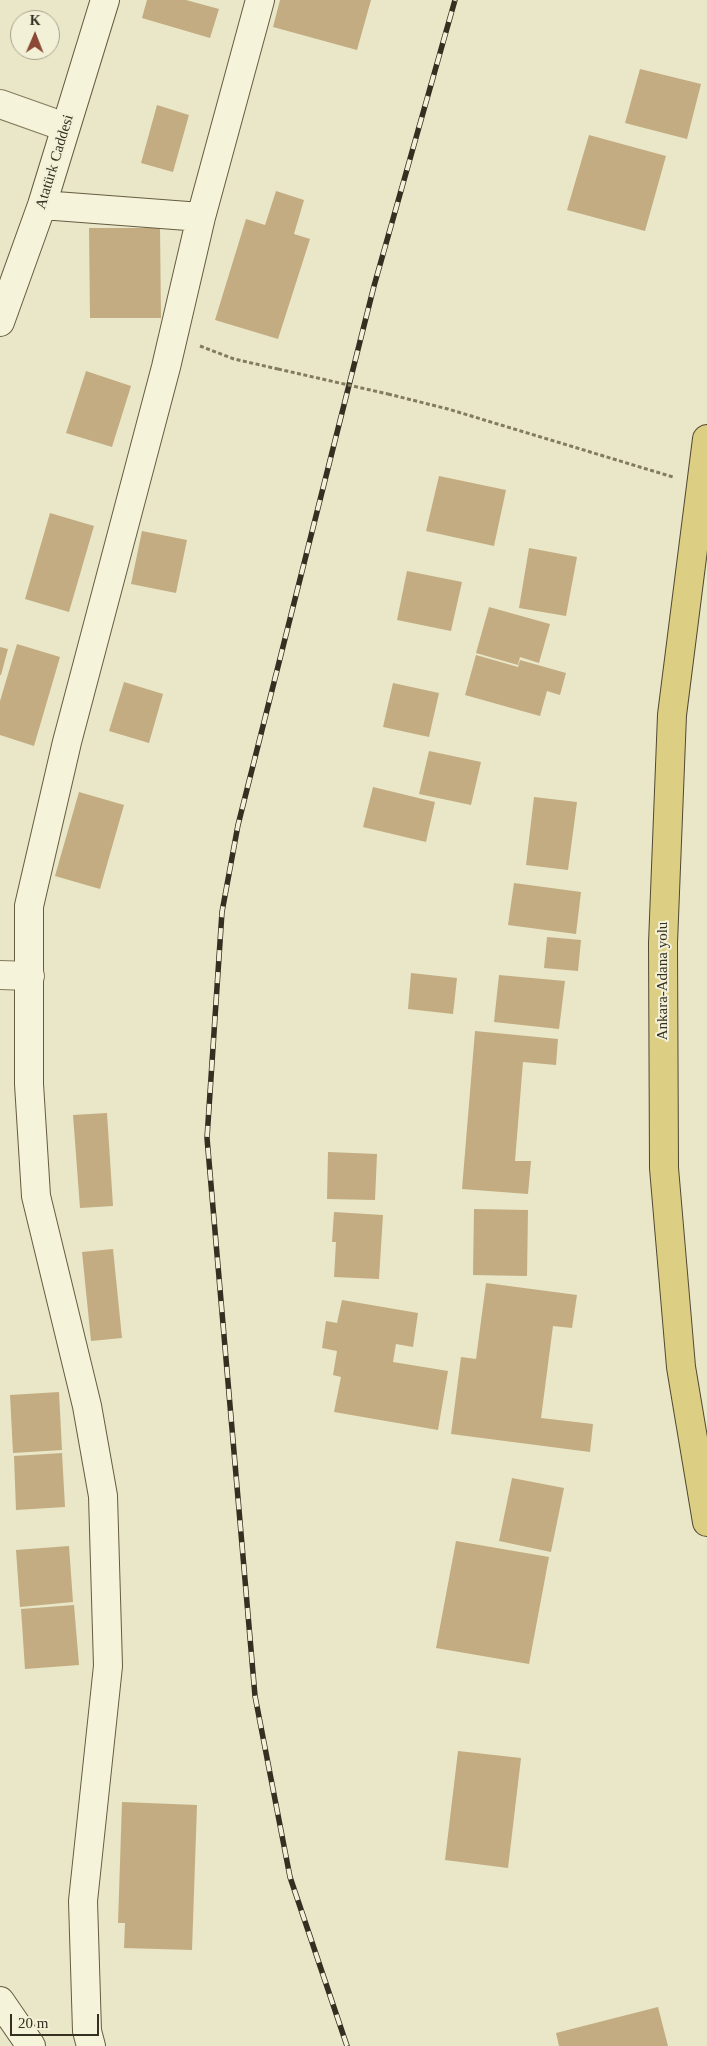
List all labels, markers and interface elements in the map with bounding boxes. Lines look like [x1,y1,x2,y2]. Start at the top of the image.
north arrow [10,10,60,60]
text: K [30,13,41,28]
street label: Atatürk Caddesi [32,113,78,211]
street label: Ankara-Adana yolu [654,922,672,1040]
scale bar [12,2004,101,2036]
text: 20 m [18,2015,48,2031]

